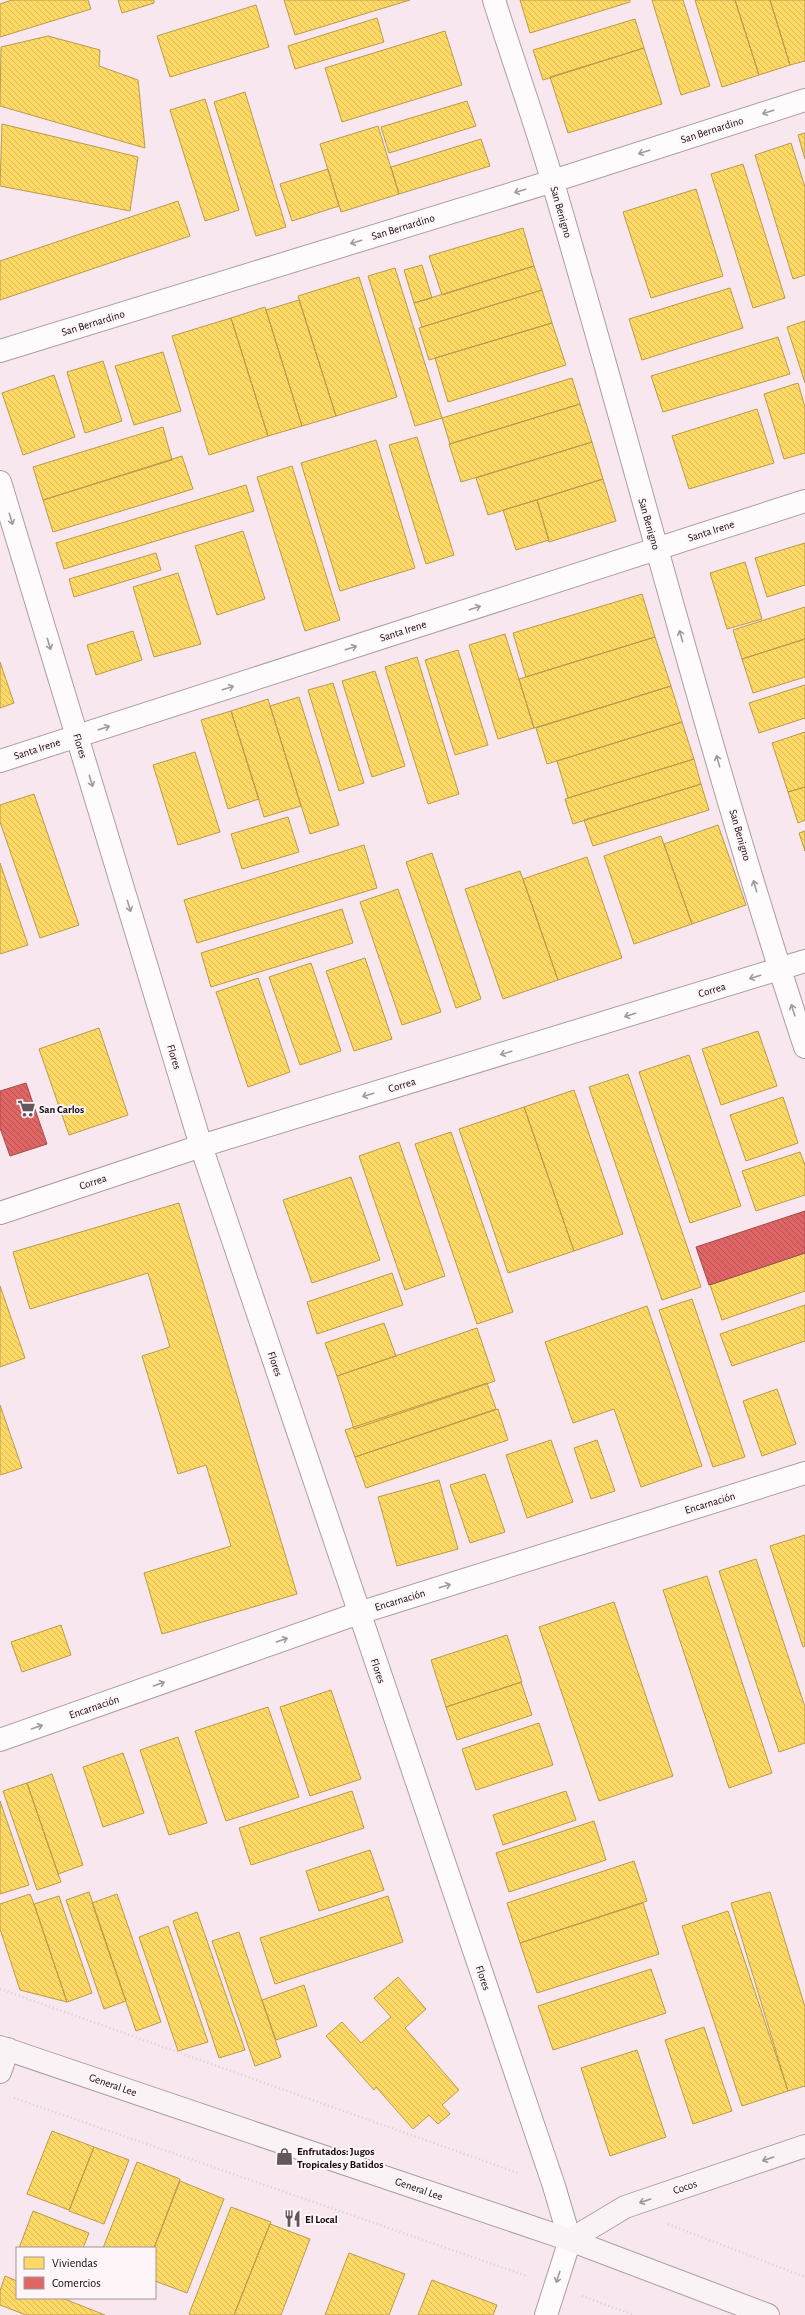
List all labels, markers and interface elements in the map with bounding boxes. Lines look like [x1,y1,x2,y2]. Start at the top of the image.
one-way arrow [762,109,775,116]
street label: San Bernardino [679,115,745,145]
one-way arrow [638,149,651,156]
street label: San Benigno [548,185,574,239]
one-way arrow [514,188,527,195]
street label: San Bernardino [370,212,436,242]
one-way arrow [350,239,363,246]
street label: San Bernardino [60,308,126,338]
street label: San Benigno [636,497,662,551]
one-way arrow [8,513,15,526]
street label: Santa Irene [686,518,736,544]
one-way arrow [469,603,481,611]
street label: Santa Irene [378,618,428,644]
one-way arrow [677,630,684,643]
one-way arrow [46,637,53,650]
one-way arrow [345,643,357,651]
one-way arrow [221,683,233,691]
one-way arrow [98,723,110,731]
street label: Flores [71,732,89,760]
street label: Santa Irene [12,736,62,762]
one-way arrow [714,755,721,768]
one-way arrow [88,775,95,788]
street label: San Benigno [727,808,753,862]
one-way arrow [751,879,758,892]
one-way arrow [125,900,133,912]
one-way arrow [748,974,761,981]
street label: Correa [697,981,727,999]
one-way arrow [789,1004,796,1017]
one-way arrow [624,1012,637,1019]
street label: Flores [165,1043,183,1071]
one-way arrow [500,1050,513,1057]
street label: Correa [387,1076,417,1094]
one-way arrow [362,1092,375,1099]
supermarket icon: San Carlos [16,1099,36,1119]
place label: San Carlos [39,1104,84,1115]
street label: Correa [78,1172,108,1192]
street label: Flores [266,1350,284,1378]
street label: Encarnación [683,1490,737,1516]
one-way arrow [439,1582,452,1589]
street label: Encarnación [373,1587,427,1613]
one-way arrow [276,1636,288,1644]
street label: Flores [369,1657,387,1685]
one-way arrow [153,1679,165,1687]
street label: Encarnación [68,1693,120,1721]
one-way arrow [30,1723,43,1730]
street label: Flores [474,1964,492,1992]
street label: General Lee [88,2072,138,2098]
place label: Enfrutados: Jugos Tropicales y Batidos [297,2146,383,2170]
shop icon: Enfrutados: Jugos Tropicales y Batidos [274,2147,294,2167]
one-way arrow [762,2156,775,2163]
street label: General Lee [394,2176,444,2202]
street label: Cocos [672,2178,698,2196]
one-way arrow [639,2197,651,2205]
restaurant icon: El Local [282,2209,302,2229]
place label: El Local [305,2214,338,2225]
legend [16,2247,156,2299]
text: Viviendas [52,2257,98,2269]
one-way arrow [554,2271,561,2284]
text: Comercios [52,2277,101,2289]

